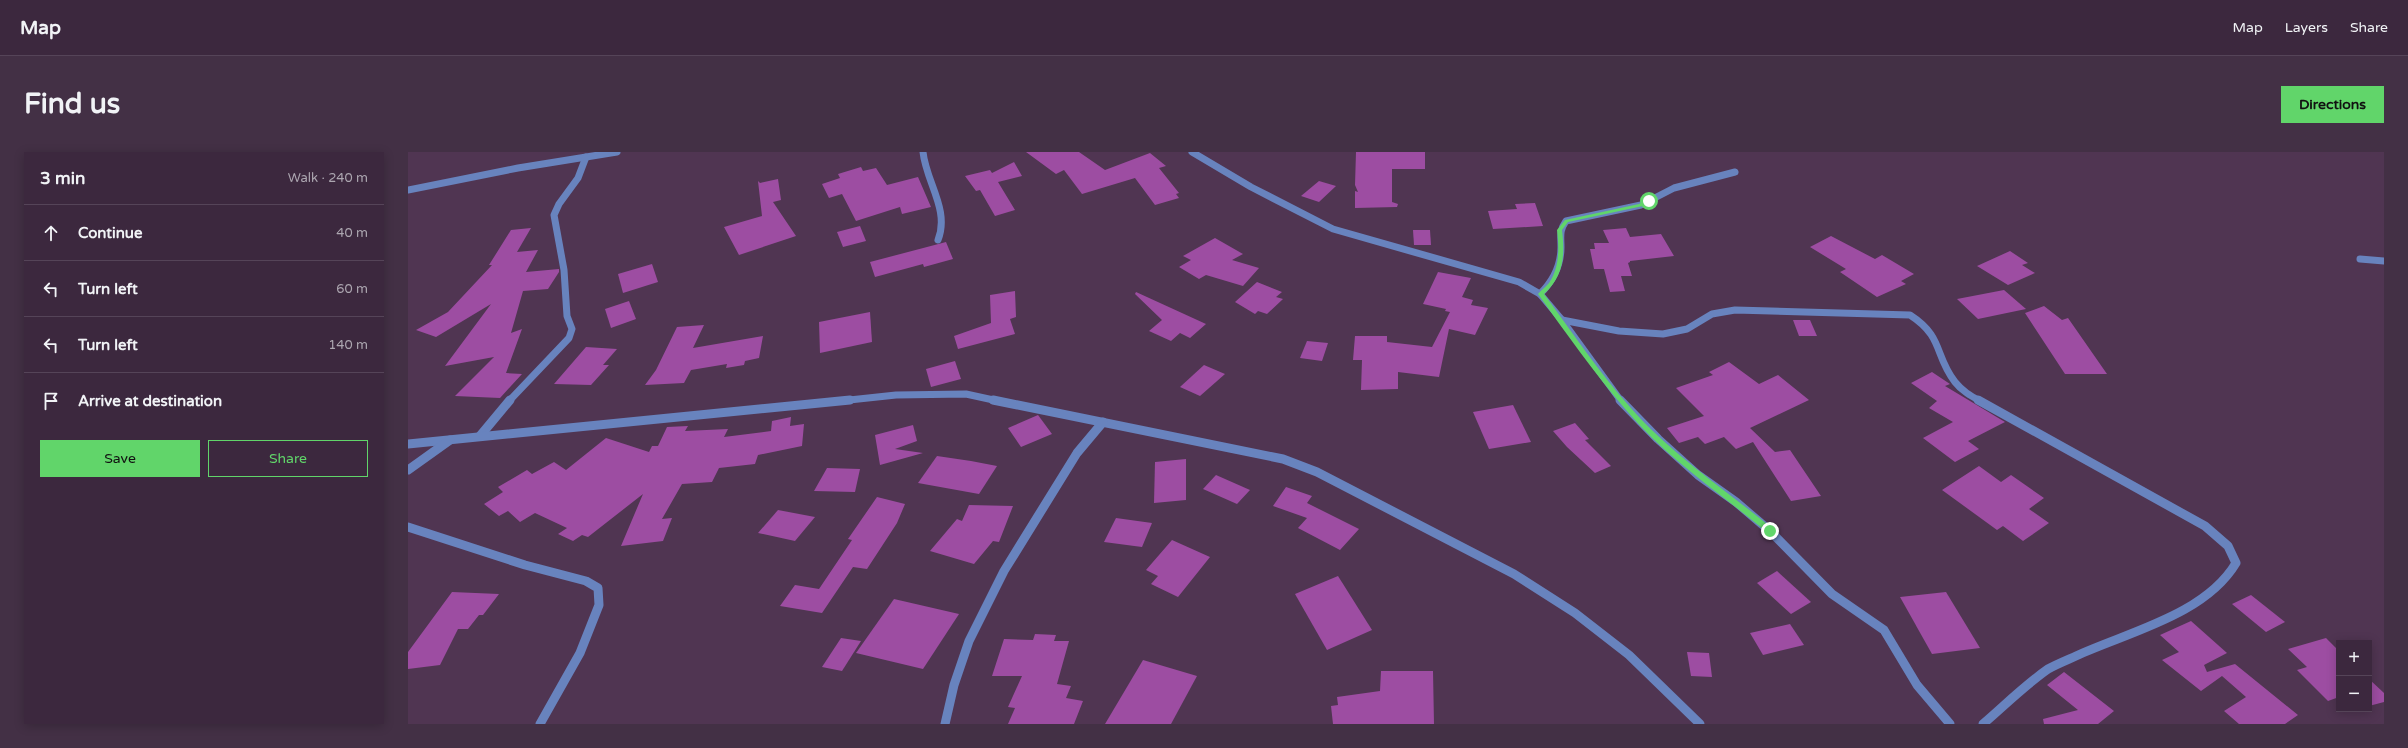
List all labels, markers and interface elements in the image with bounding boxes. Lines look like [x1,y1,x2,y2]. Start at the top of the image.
text: Map [20,17,61,39]
text: Map [2233,19,2263,36]
text: Layers [2285,19,2328,36]
text: Share [2350,19,2388,36]
button: Directions [2281,86,2384,123]
text: Find us [24,87,120,121]
text: 3 min [40,168,85,189]
text: Walk · 240 m [288,170,368,186]
route start [1640,192,1658,210]
icon: ahead [40,222,62,244]
text: Continue [78,224,142,242]
text: 40 m [336,225,368,241]
icon: left [40,278,62,300]
text: Turn left [78,280,138,298]
text: 60 m [336,281,368,297]
icon: left [40,334,62,356]
text: Turn left [78,336,138,354]
text: 140 m [328,337,368,353]
icon: arrive [40,390,62,412]
text: Arrive at destination [78,392,222,410]
button: Save [40,440,200,477]
button: Share [208,440,368,477]
route end [1761,522,1779,540]
map controls [2336,640,2372,712]
button: + [2336,640,2372,676]
button: − [2336,676,2372,712]

